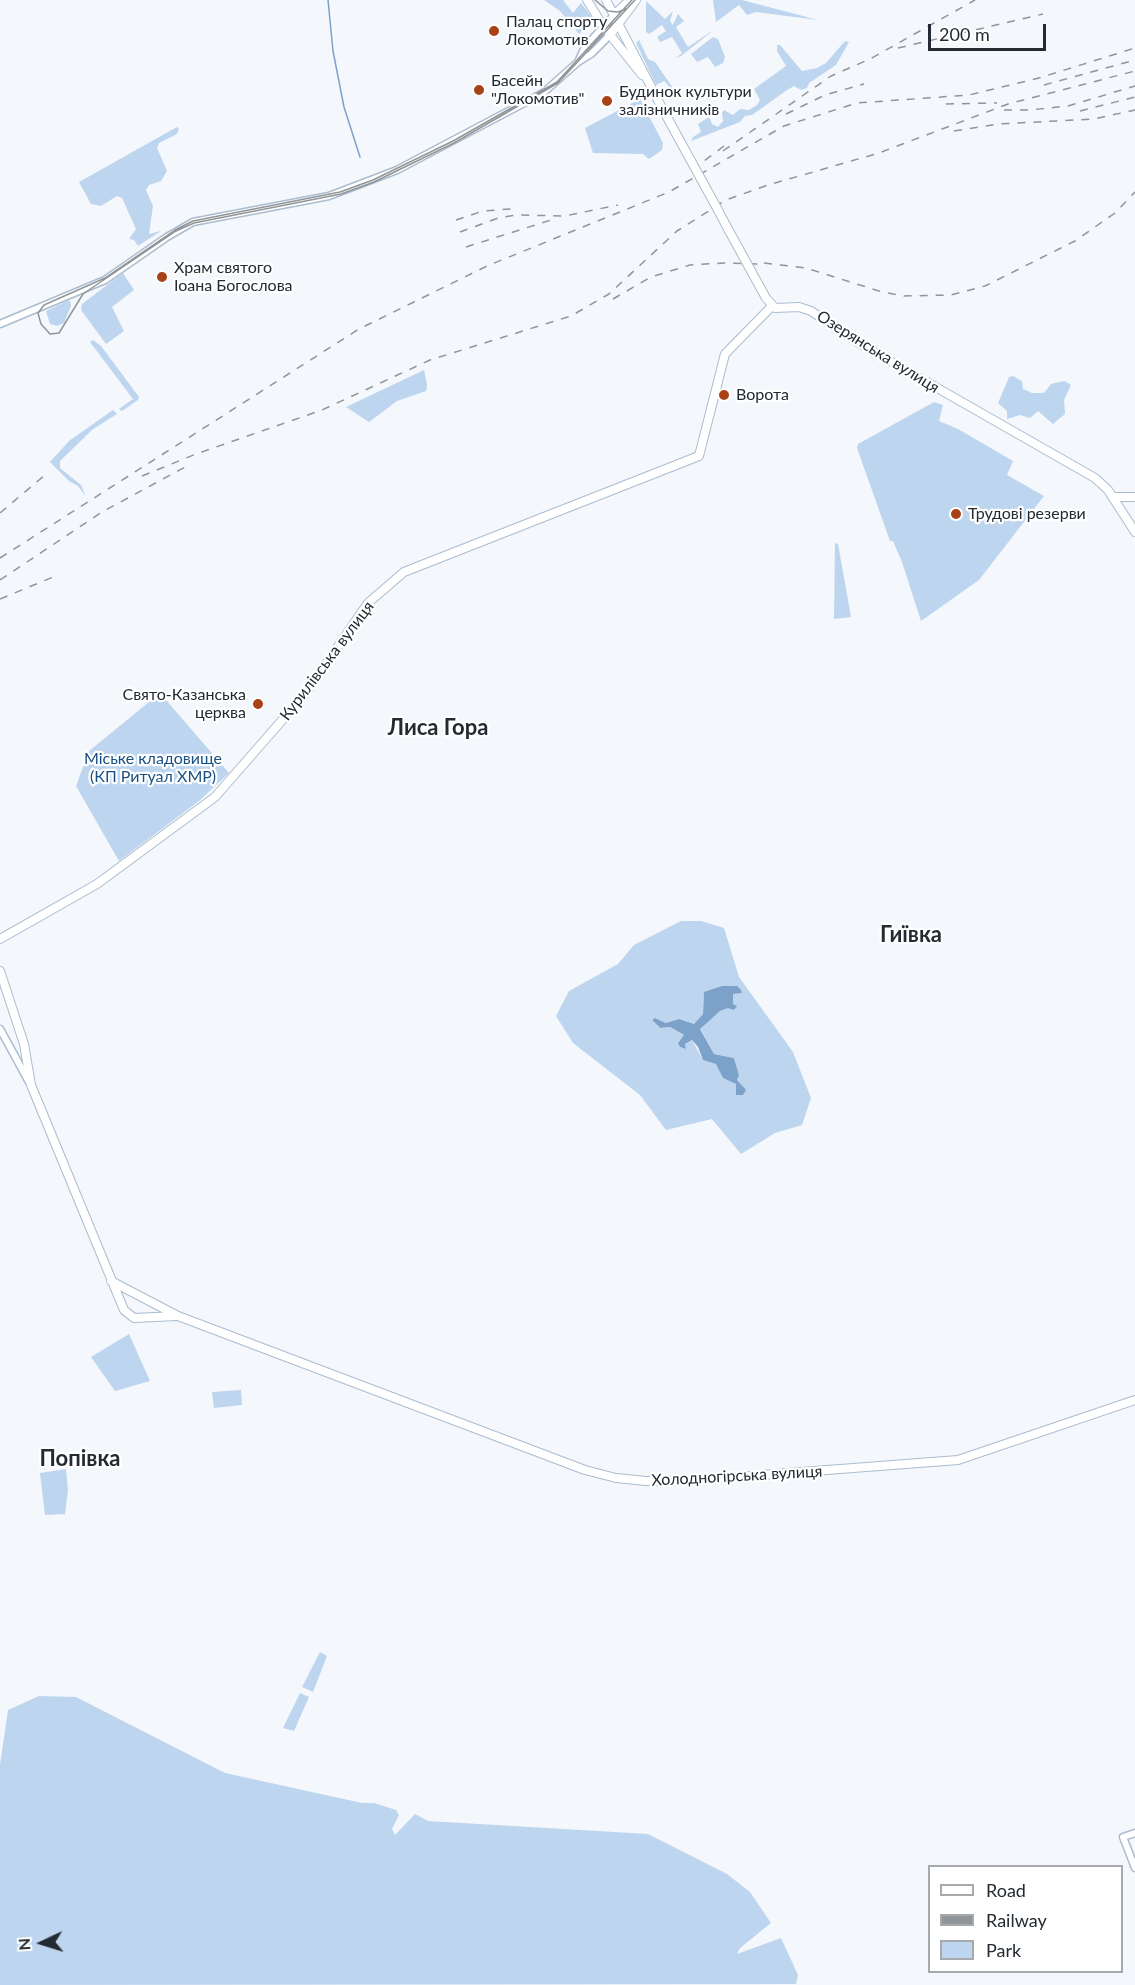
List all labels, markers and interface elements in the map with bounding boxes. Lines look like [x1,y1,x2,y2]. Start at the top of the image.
place label: Палац спорту Локомотив [506,12,607,50]
scale bar [931,12,1050,50]
text: 200 m [939,23,990,45]
marker: Палац спорту Локомотив [487,24,501,38]
place label: Басейн "Локомотив" [491,71,584,109]
place label: Будинок культури залізничників [619,82,752,120]
marker: Басейн "Локомотив" [472,83,486,97]
marker: Будинок культури залізничників [600,94,614,108]
place label: Храм святого Іоана Богослова [174,258,293,296]
marker: Храм святого Іоана Богослова [155,270,169,284]
street label: Озерянська вулиця [813,306,943,398]
place label: Ворота [736,385,789,405]
marker: Ворота [717,388,731,402]
place label: Трудові резерви [968,504,1086,524]
marker: Трудові резерви [949,507,963,521]
street label: Курилівська вулиця [276,598,378,724]
place label: Свято-Казанська церква [123,685,246,723]
marker: Свято-Казанська церква [251,697,265,711]
district label: Лиса Гора [388,715,488,741]
park label: Міське кладовище (КП Ритуал ХМР) [84,749,222,787]
district label: Гиївка [880,922,942,948]
district label: Попівка [40,1446,120,1472]
street label: Холодногірська вулиця [651,1462,823,1490]
legend [928,1865,1123,1973]
text: Road [986,1879,1026,1901]
text: Railway [986,1909,1047,1931]
north arrow [12,1913,72,1973]
text: N [14,1937,33,1951]
text: Park [986,1939,1021,1961]

